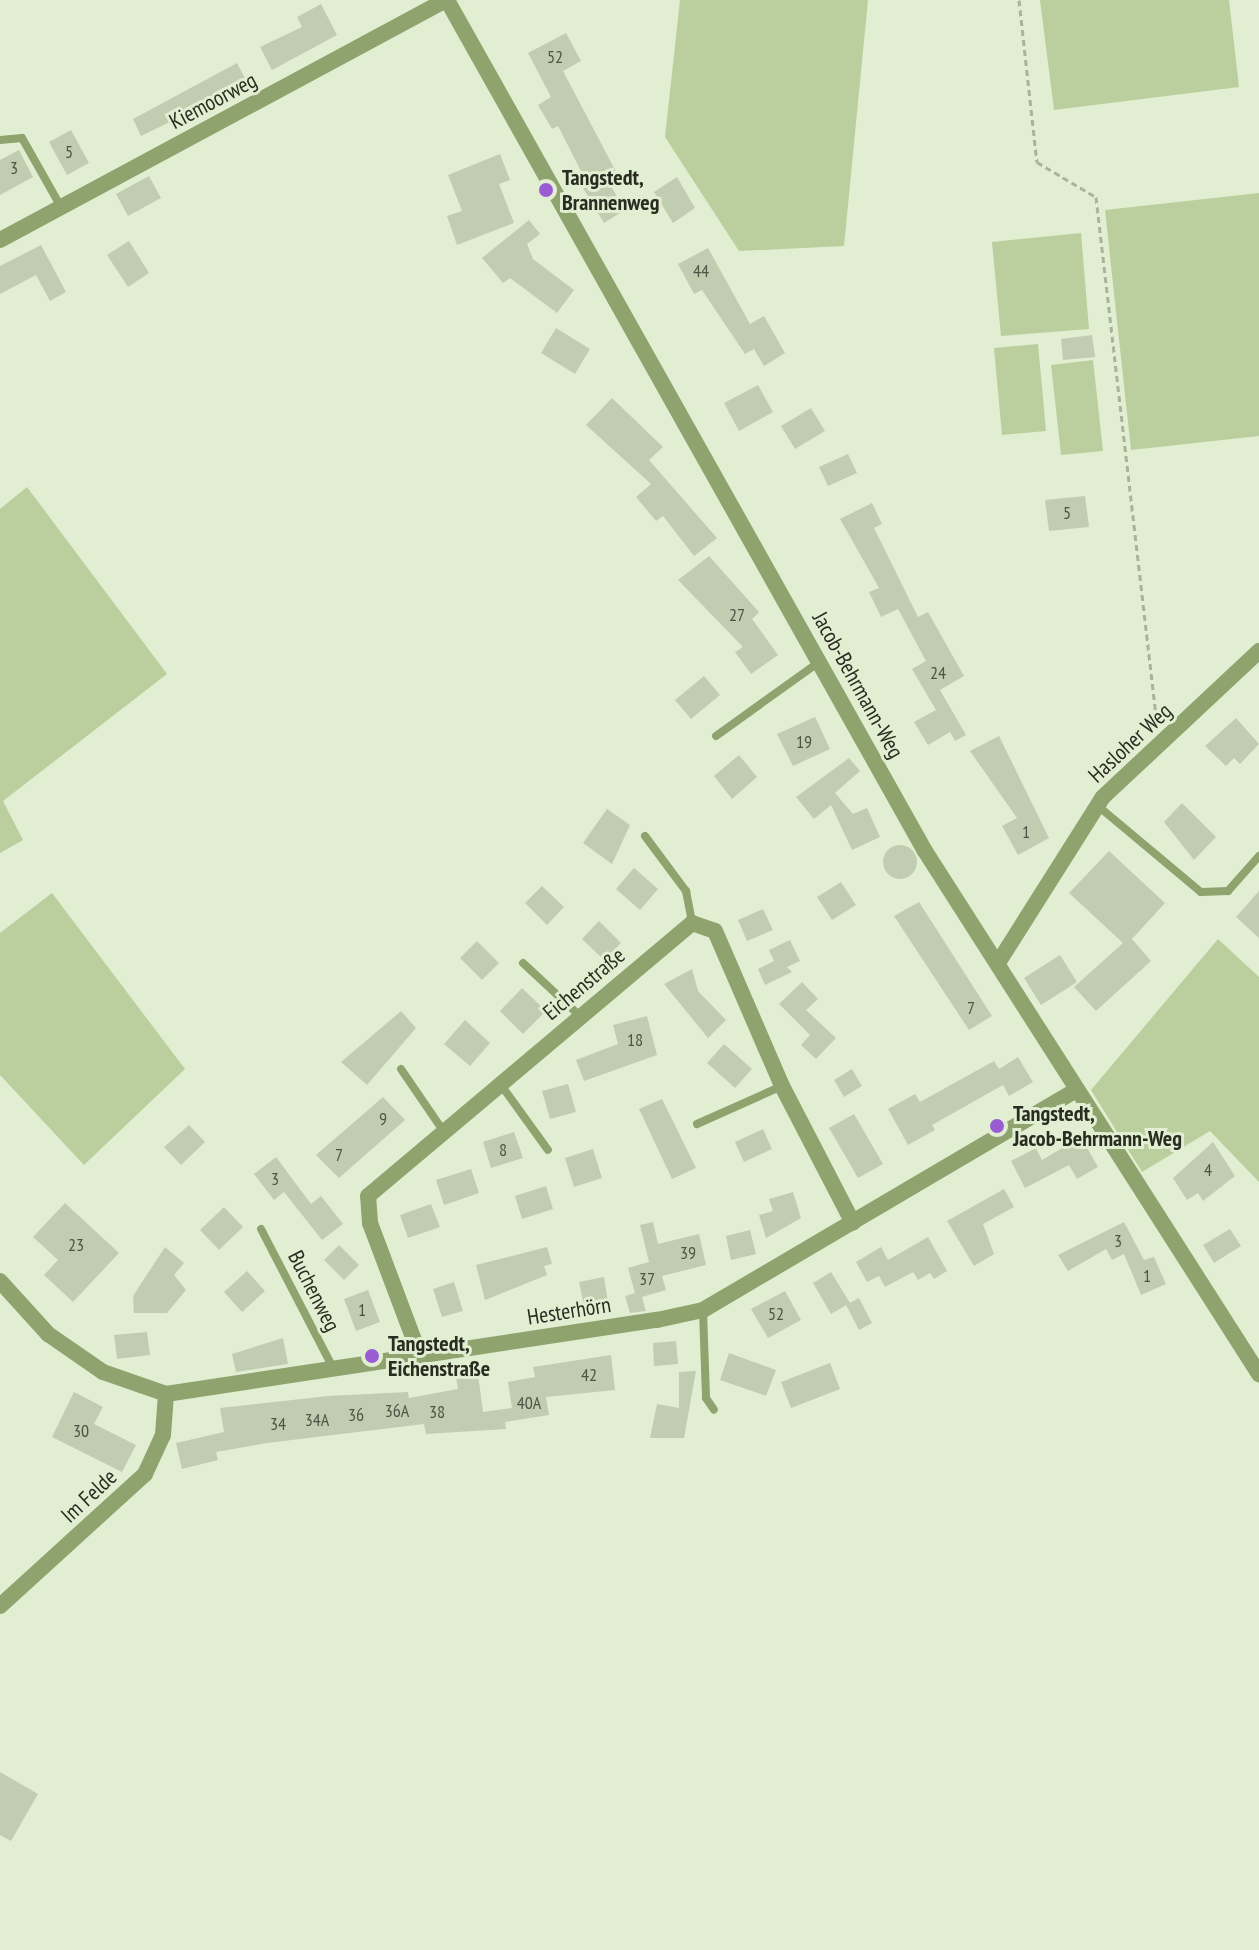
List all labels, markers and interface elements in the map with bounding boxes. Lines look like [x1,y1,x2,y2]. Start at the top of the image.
house number: 52 [547,46,563,68]
street label: Kiemoorweg [165,67,261,135]
house number: 5 [65,141,73,163]
house number: 3 [10,157,18,179]
place label: Tangstedt, Brannenweg [562,164,659,216]
marker: Tangstedt, Brannenweg [537,181,555,199]
house number: 44 [693,260,709,282]
house number: 5 [1063,502,1071,524]
house number: 27 [729,604,745,626]
street label: Jacob-Behrmann-Weg [807,607,909,763]
house number: 24 [930,662,946,684]
street label: Hasloher Weg [1083,698,1177,788]
house number: 19 [796,731,812,753]
house number: 1 [1022,821,1030,843]
street label: Eichenstraße [538,942,630,1026]
house number: 7 [967,997,975,1019]
house number: 18 [627,1029,643,1051]
place label: Tangstedt, Jacob-Behrmann-Weg [1013,1100,1182,1152]
house number: 9 [379,1108,387,1130]
marker: Tangstedt, Jacob-Behrmann-Weg [988,1117,1006,1135]
house number: 8 [499,1139,507,1161]
house number: 7 [335,1144,343,1166]
house number: 4 [1204,1159,1212,1181]
house number: 3 [271,1168,279,1190]
house number: 3 [1114,1230,1122,1252]
house number: 23 [68,1234,84,1256]
house number: 39 [680,1242,696,1264]
street label: Buchenweg [282,1246,346,1336]
house number: 1 [1143,1265,1151,1287]
house number: 37 [639,1268,655,1290]
street label: Hesterhörn [525,1291,613,1331]
house number: 1 [358,1299,366,1321]
house number: 52 [768,1303,784,1325]
place label: Tangstedt, Eichenstraße [388,1330,490,1382]
marker: Tangstedt, Eichenstraße [363,1347,381,1365]
house number: 42 [581,1364,597,1386]
house number: 40A [517,1392,541,1414]
house number: 36A [385,1400,409,1422]
house number: 38 [429,1401,445,1423]
house number: 36 [348,1404,364,1426]
house number: 34A [305,1409,329,1431]
house number: 34 [270,1413,286,1435]
house number: 30 [73,1420,89,1442]
street label: Im Felde [56,1464,122,1528]

